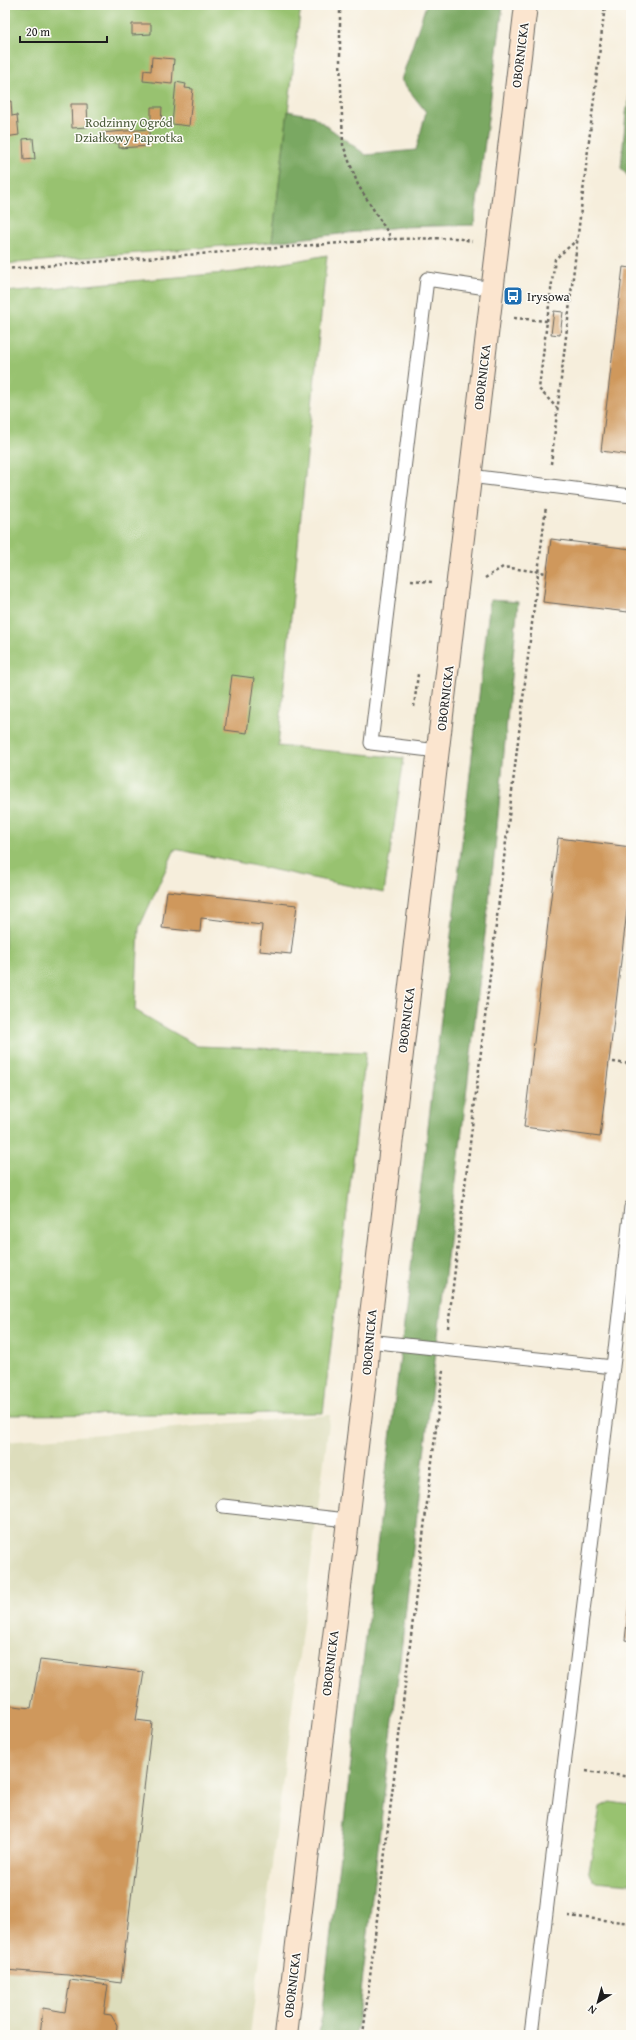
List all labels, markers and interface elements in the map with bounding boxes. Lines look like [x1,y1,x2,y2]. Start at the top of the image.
scale bar [20,18,107,44]
street label: OBORNICKA [507,21,533,89]
text: 20 m [26,23,50,40]
park label: Rodzinny Ogród Działkowy Paprotka [75,113,184,147]
bus stop icon: Irysowa [502,285,524,307]
place label: Irysowa [527,287,570,306]
street label: OBORNICKA [469,343,495,411]
street label: OBORNICKA [432,664,458,732]
street label: OBORNICKA [393,986,419,1054]
street label: OBORNICKA [357,1308,381,1376]
street label: OBORNICKA [317,1629,343,1697]
street label: OBORNICKA [279,1951,305,2019]
north arrow [578,1982,618,2022]
text: N [584,2001,600,2019]

